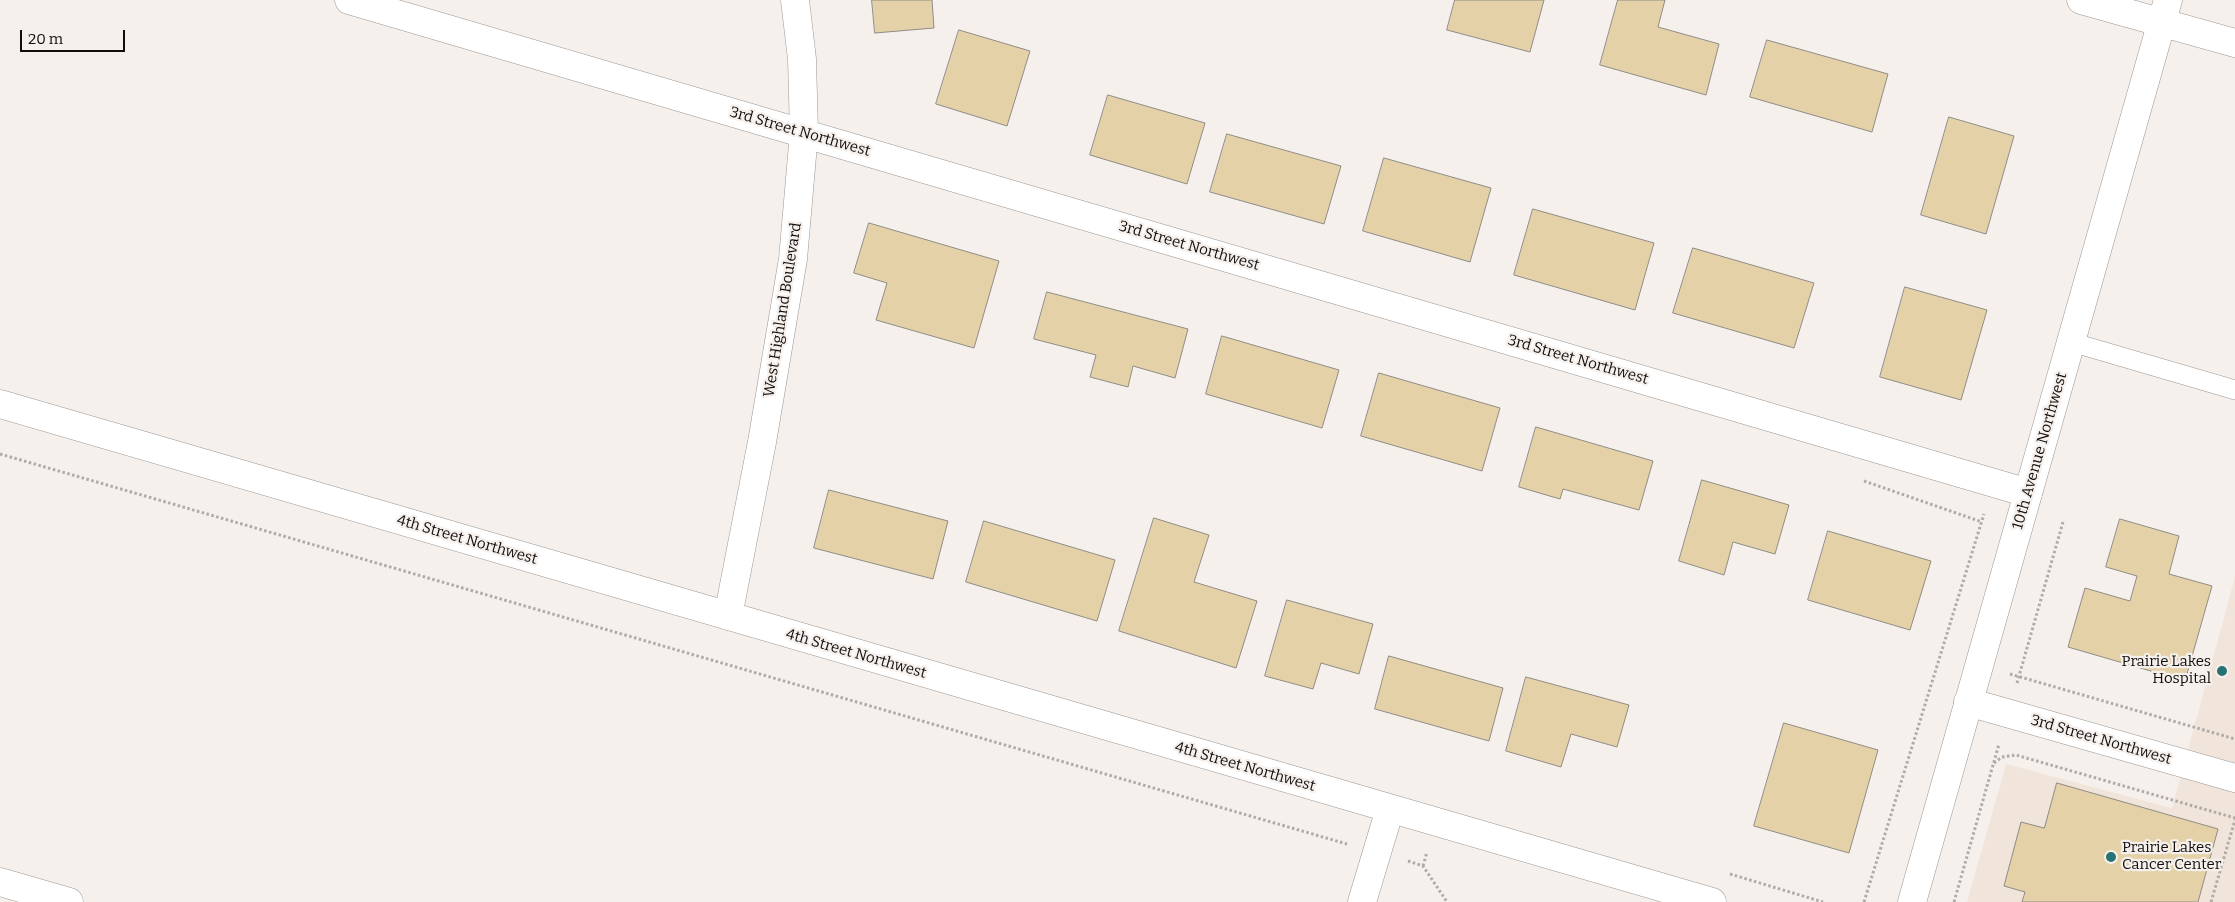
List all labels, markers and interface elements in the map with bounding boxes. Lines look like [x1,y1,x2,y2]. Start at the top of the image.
scale bar [22,20,128,52]
text: 20 m [28,30,63,48]
street label: 3rd Street Northwest [728,103,872,161]
street label: 3rd Street Northwest [1117,217,1261,275]
street label: West Highland Boulevard [760,222,806,398]
street label: 3rd Street Northwest [1506,331,1650,389]
street label: 10th Avenue Northwest [2009,370,2071,532]
street label: 4th Street Northwest [395,511,539,569]
street label: 4th Street Northwest [784,625,928,683]
place label: Prairie Lakes Hospital [2122,653,2211,688]
marker: Prairie Lakes Hospital [2215,664,2229,678]
street label: 3rd Street Northwest [2029,711,2173,769]
street label: 4th Street Northwest [1173,738,1317,796]
place label: Prairie Lakes Cancer Center [2122,839,2221,874]
marker: Prairie Lakes Cancer Center [2104,850,2118,864]

